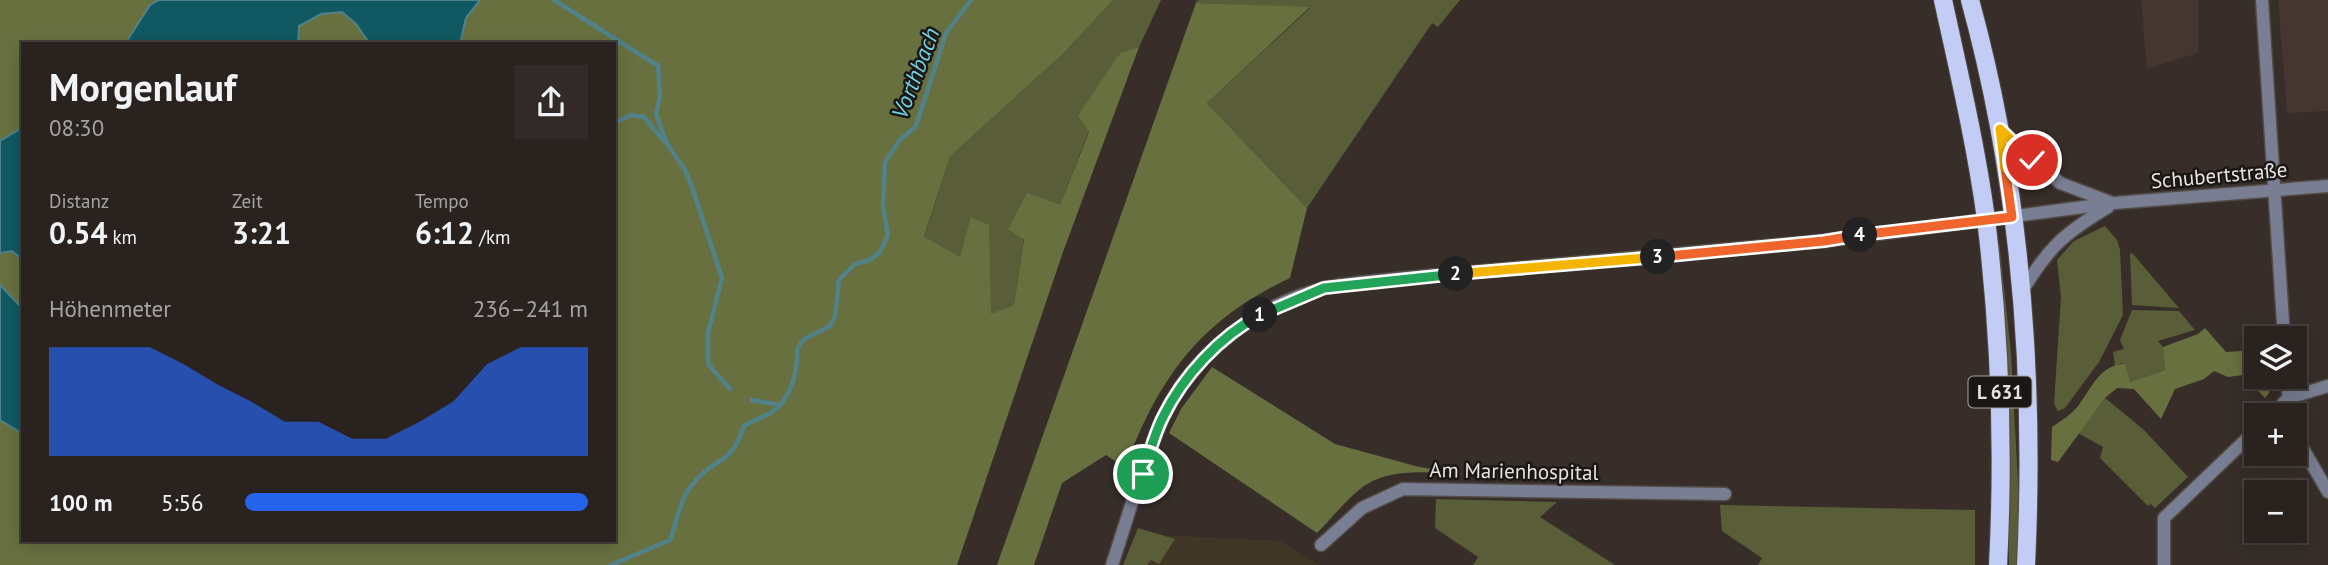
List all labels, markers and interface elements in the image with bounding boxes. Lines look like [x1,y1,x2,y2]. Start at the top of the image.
water label: Vorthbach [884,23,946,123]
text: Morgenlauf [49,62,236,111]
button: share [514,65,588,139]
text: 08:30 [49,113,104,142]
pin [2002,130,2062,190]
icon: check [2013,141,2051,179]
street label: Schubertstraße [2150,156,2288,194]
text: Distanz [49,189,109,213]
text: Zeit [232,189,263,213]
text: Tempo [415,189,469,213]
text: 0.54 [49,213,107,252]
text: 3:21 [232,213,291,252]
text: 6:12 [415,213,474,252]
pin: 4 [1842,218,1878,252]
text: 4 [1854,222,1865,246]
text: km [107,225,137,249]
text: /km [474,225,510,249]
pin: 3 [1640,240,1676,274]
text: 3 [1652,244,1663,268]
pin: 2 [1438,256,1474,292]
text: 2 [1450,261,1461,285]
text: Höhenmeter [49,294,171,323]
text: 236–241 m [473,294,588,323]
pin: 1 [1242,298,1278,332]
text: 1 [1254,302,1265,326]
map controls [2244,326,2307,543]
button: layers [2244,326,2307,389]
road number: L 631 [1968,376,2032,408]
button: + [2244,403,2307,466]
pin [1113,444,1173,504]
icon: arrive [1124,455,1162,493]
street label: Am Marienhospital [1429,456,1599,486]
button: − [2244,480,2307,543]
text: 100 m [49,488,112,517]
text: 5:56 [161,488,204,517]

